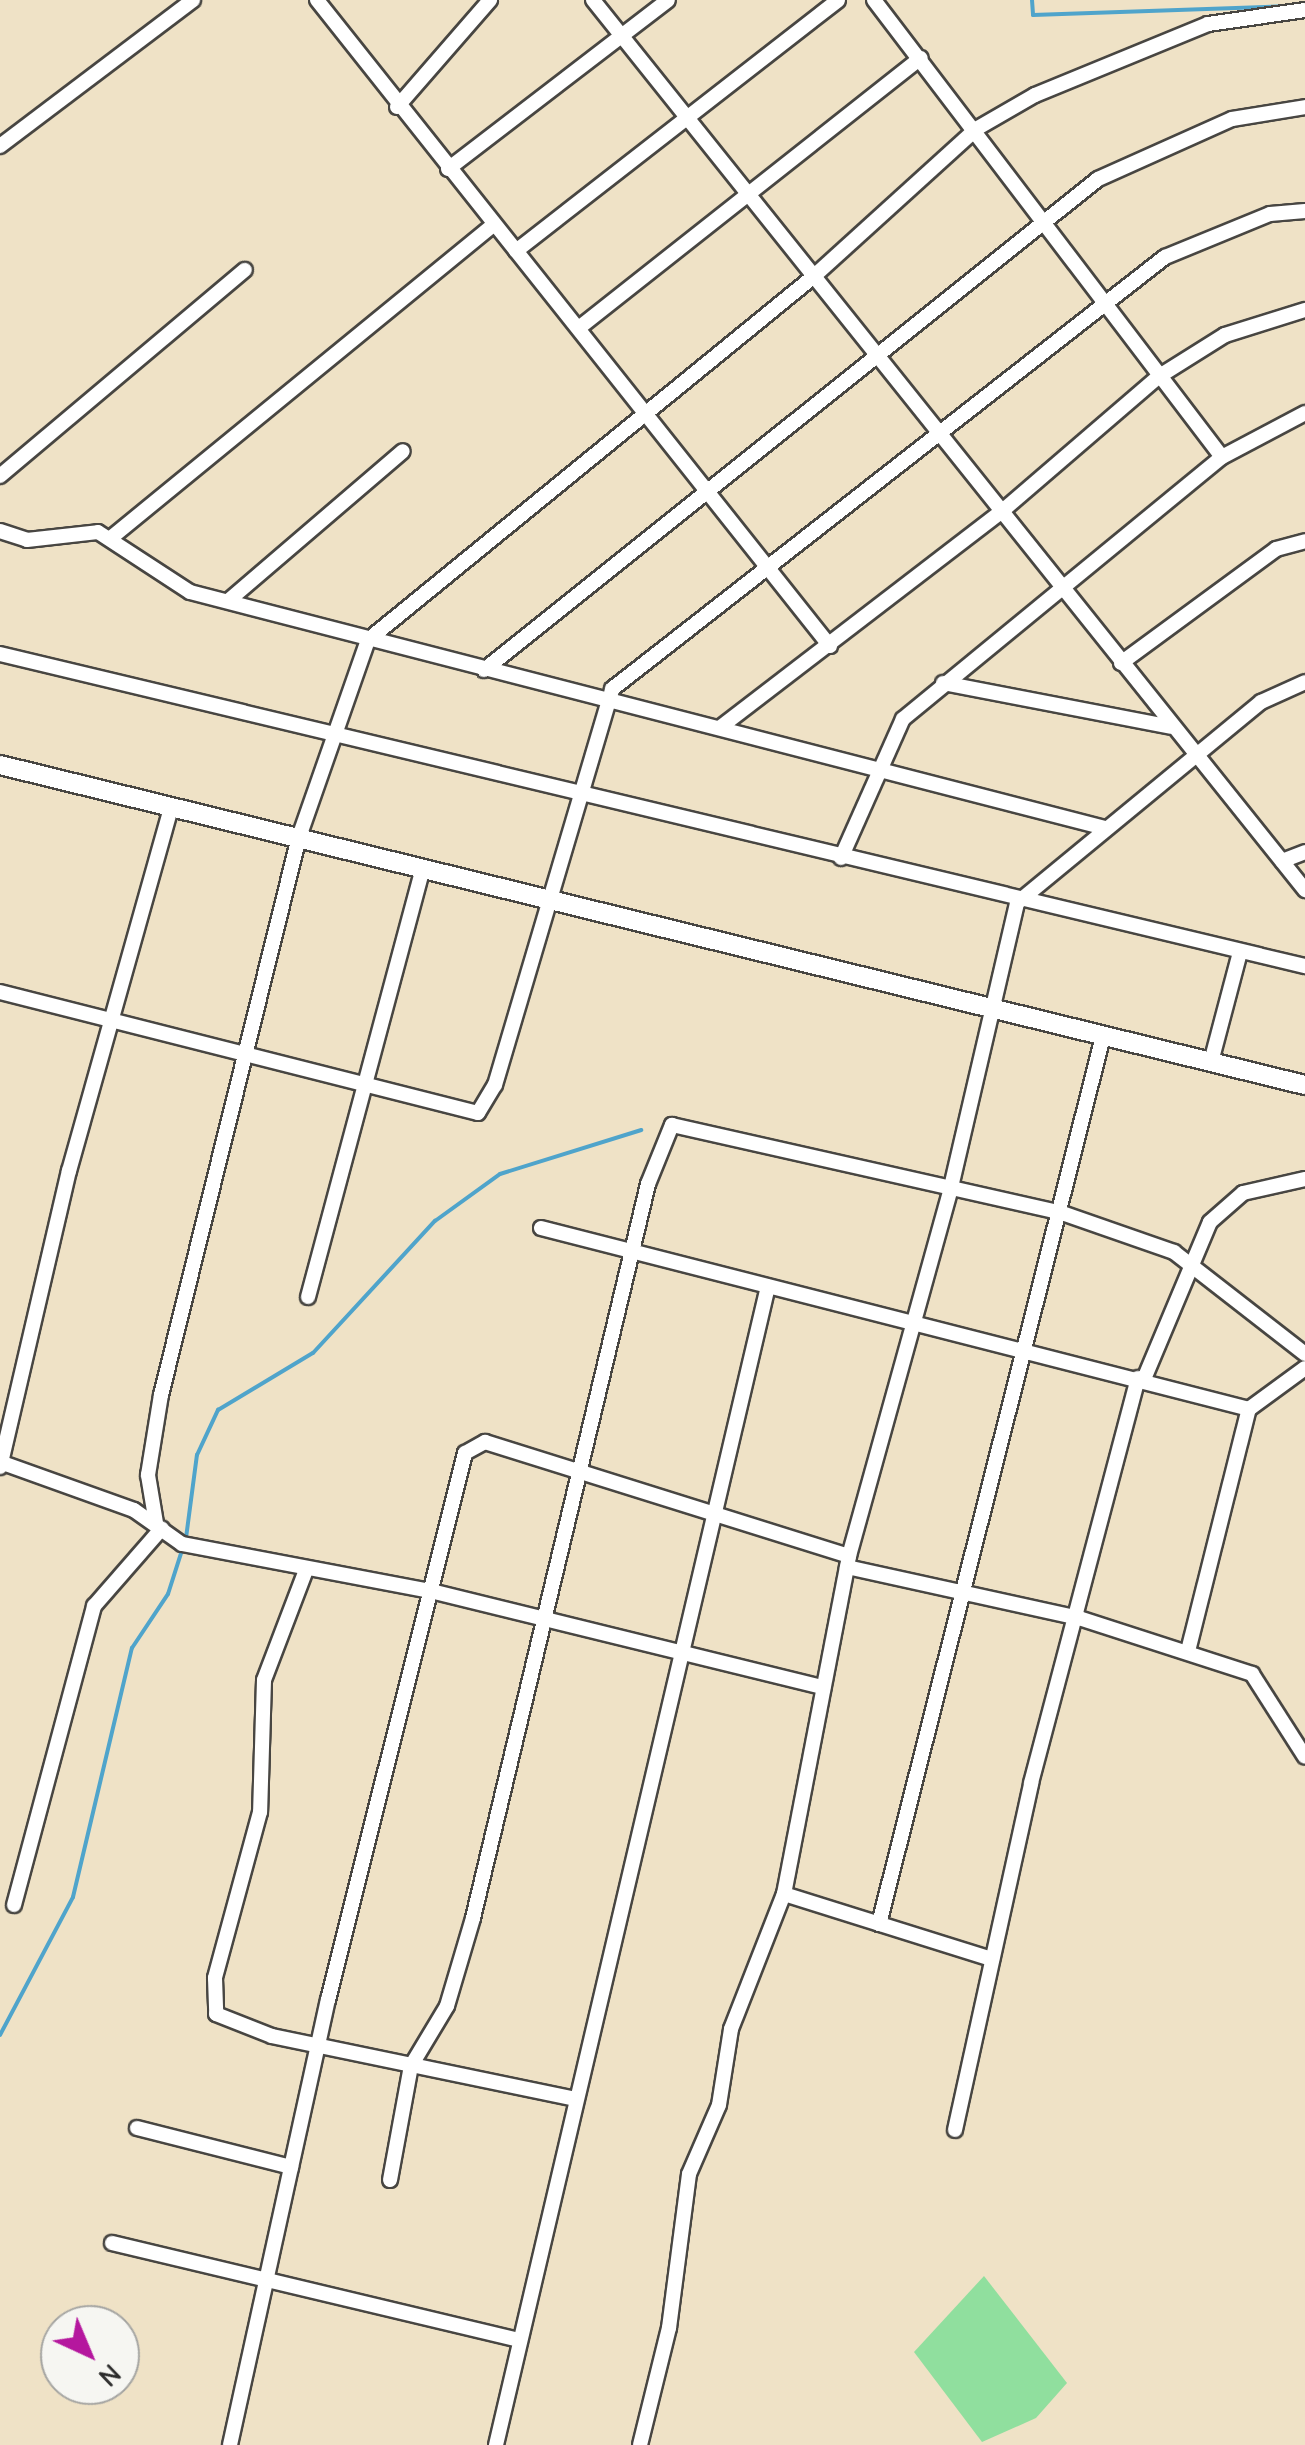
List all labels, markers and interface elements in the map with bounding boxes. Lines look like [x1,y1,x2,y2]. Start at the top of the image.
north arrow [40,2305,140,2405]
text: N [92,2357,127,2393]

